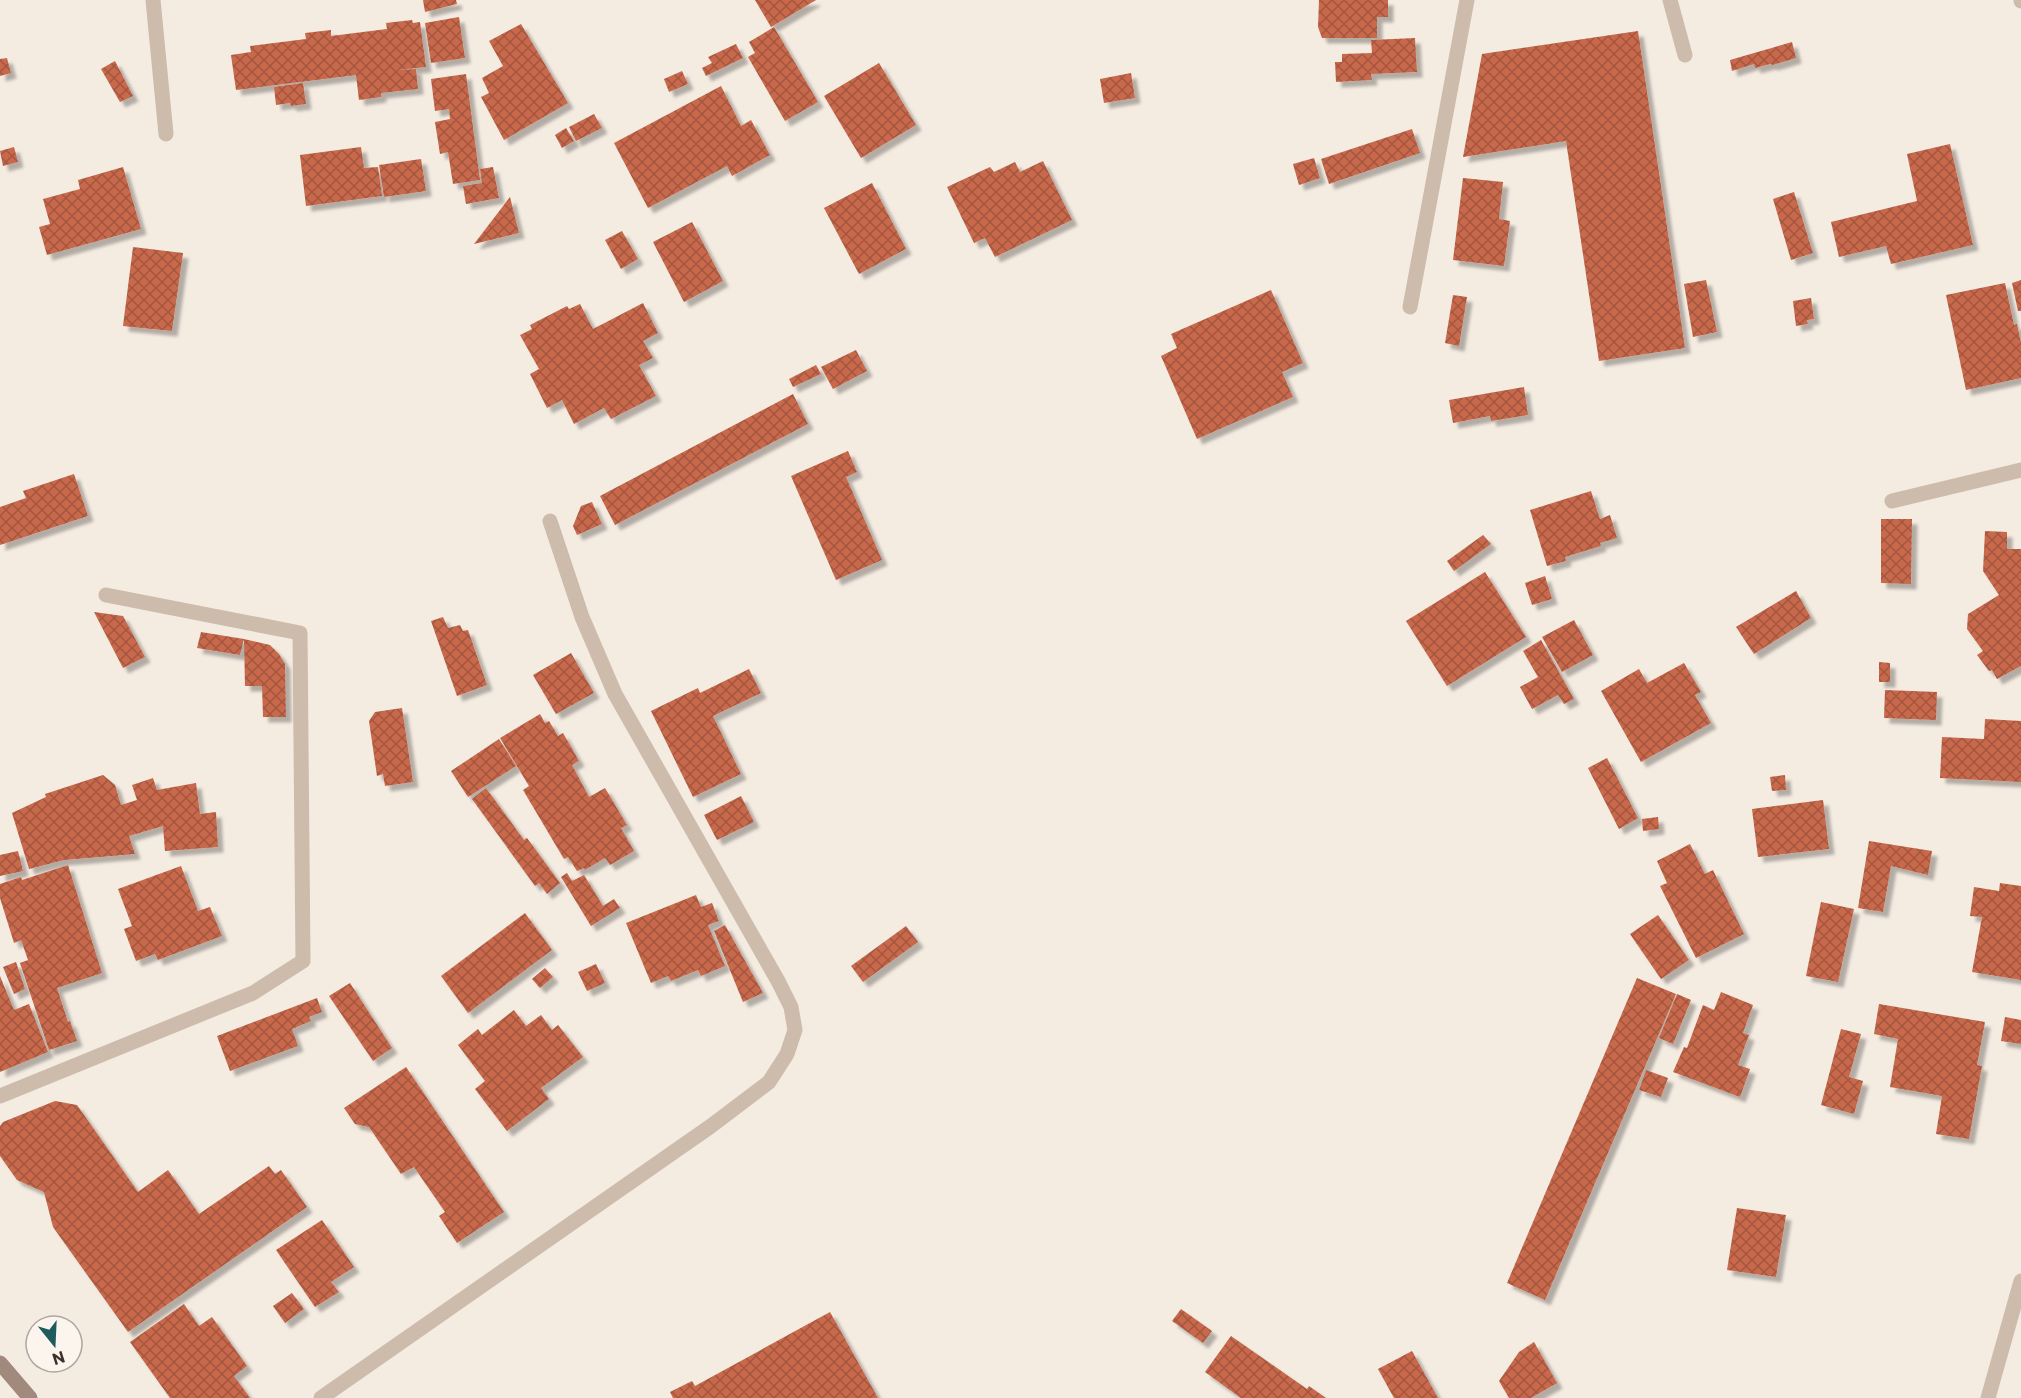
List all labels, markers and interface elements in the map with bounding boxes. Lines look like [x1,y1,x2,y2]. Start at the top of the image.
north arrow [24,1314,84,1374]
text: N [50,1348,67,1370]

